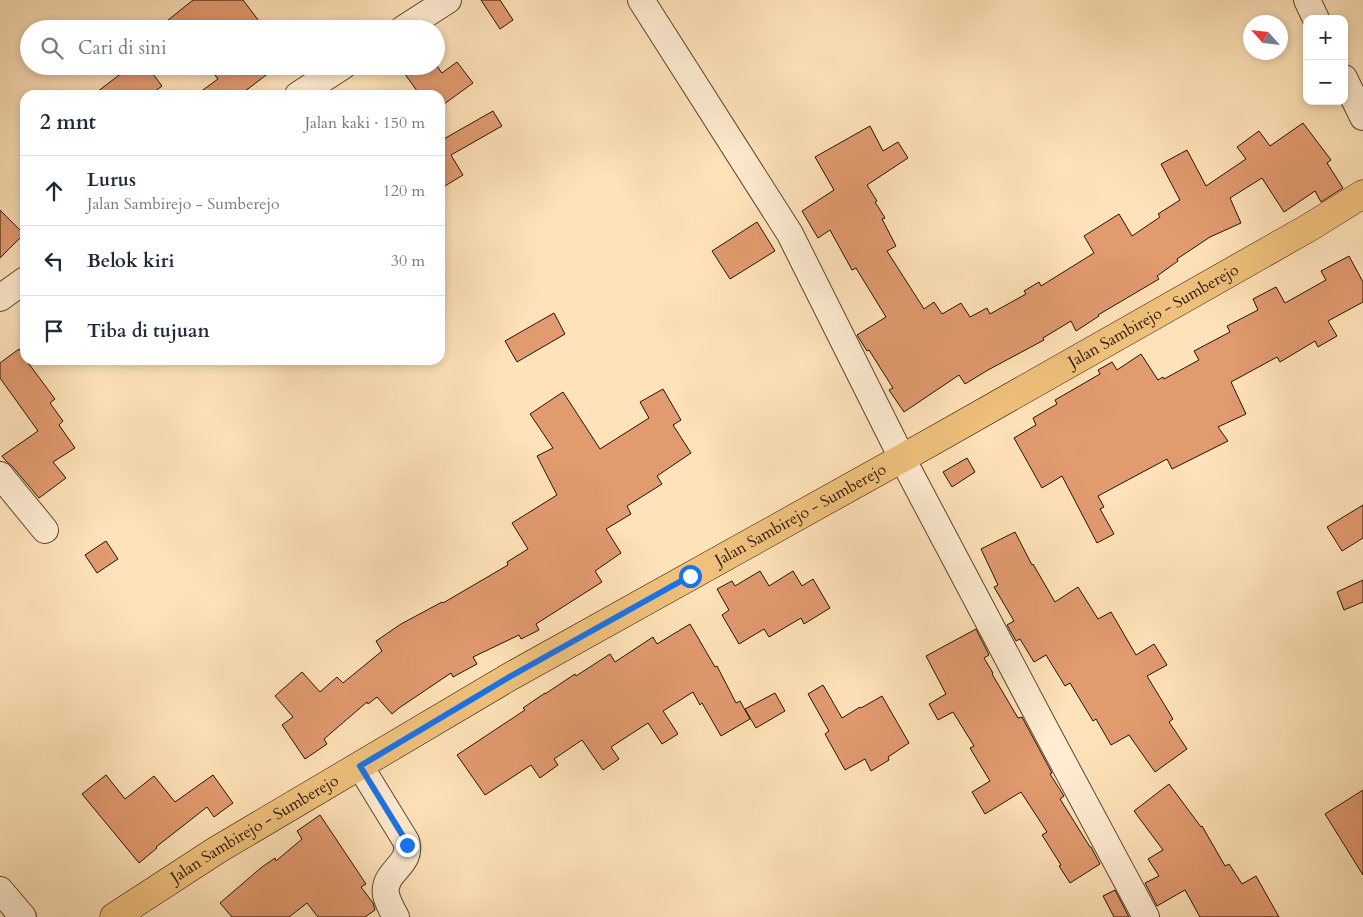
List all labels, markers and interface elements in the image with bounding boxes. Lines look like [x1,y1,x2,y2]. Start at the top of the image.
north arrow [1243,15,1288,60]
map controls [1303,15,1348,105]
button: + [1303,15,1348,60]
search box [20,20,445,75]
icon: search [38,34,66,62]
text: Cari di sini [78,35,167,61]
button: − [1303,60,1348,105]
text: 2 mnt [40,108,96,137]
text: Jalan kaki · 150 m [305,112,425,134]
text: Lurus [87,167,136,193]
icon: ahead [40,177,68,205]
text: 120 m [383,180,425,202]
text: Jalan Sambirejo - Sumberejo [87,193,280,215]
icon: left [40,247,68,275]
text: Belok kiri [87,248,174,274]
text: 30 m [391,250,425,272]
street label: Jalan Sambirejo - Sumberejo [1062,259,1243,374]
icon: arrive [40,317,68,345]
text: Tiba di tujuan [87,318,210,344]
street label: Jalan Sambirejo - Sumberejo [709,458,890,572]
route start [679,565,702,588]
street label: Jalan Sambirejo - Sumberejo [165,769,343,889]
route end [396,834,419,857]

